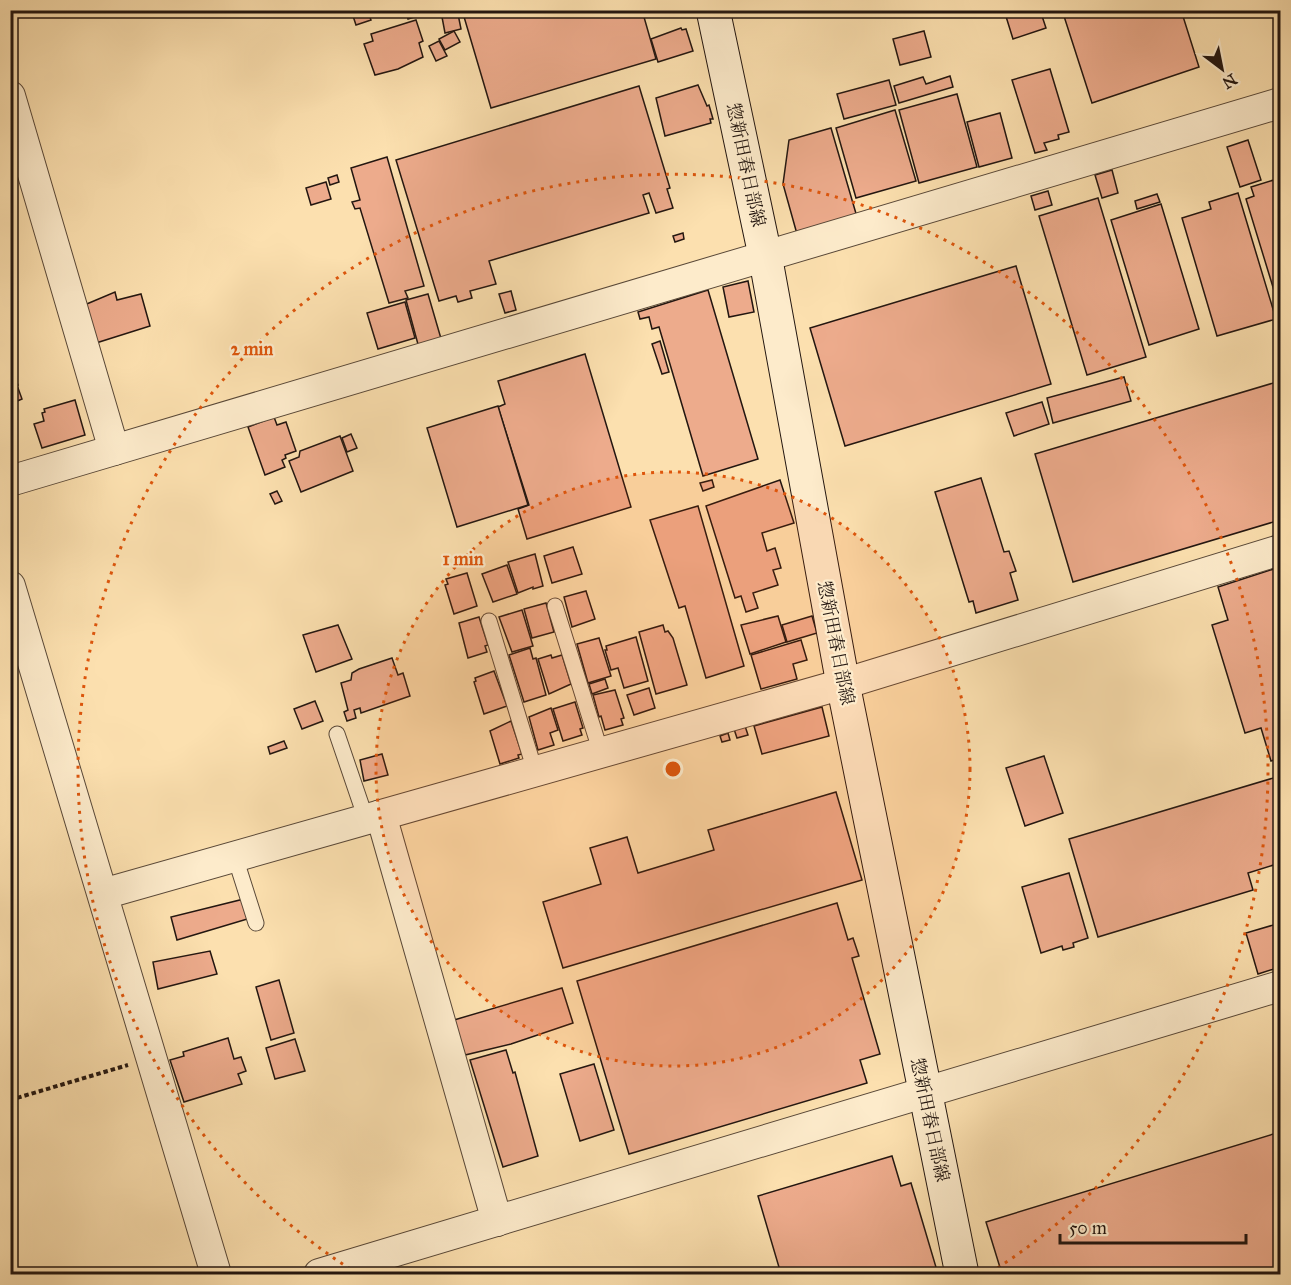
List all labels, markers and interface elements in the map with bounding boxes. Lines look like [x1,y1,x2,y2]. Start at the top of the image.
north arrow [1192,39,1252,99]
text: N [1219,70,1240,93]
street label: 惣新田春日部線 [722,101,770,229]
text: 2 min [231,338,274,360]
text: 1 min [443,548,484,570]
street label: 惣新田春日部線 [813,579,859,707]
centre of rings [663,759,683,779]
street label: 惣新田春日部線 [906,1056,954,1184]
scale bar [1060,1207,1246,1245]
text: 50 m [1069,1217,1107,1239]

